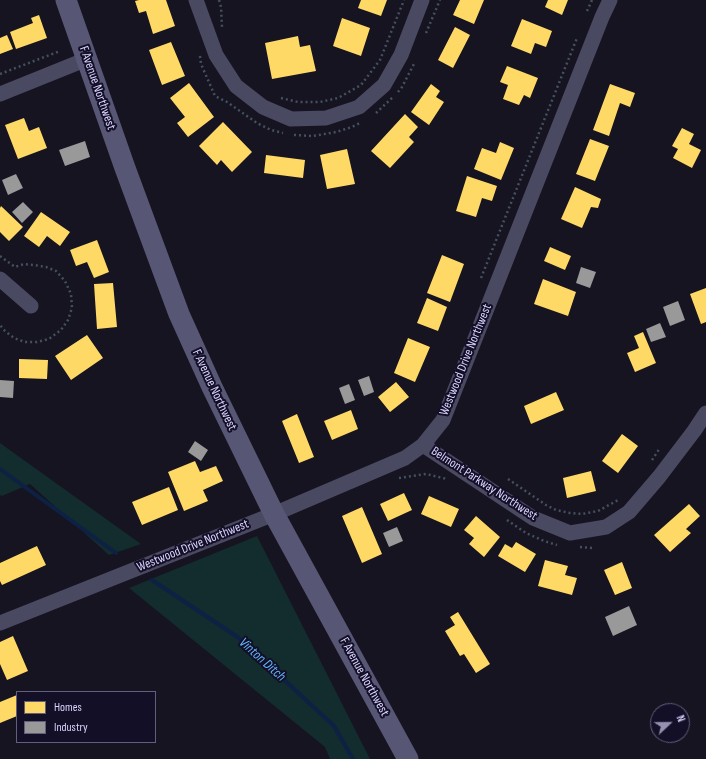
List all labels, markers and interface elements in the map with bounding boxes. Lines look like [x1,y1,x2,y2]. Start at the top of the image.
street label: F Avenue Northwest [75,44,119,132]
street label: Westwood Drive Northwest [436,302,496,418]
street label: F Avenue Northwest [188,347,240,433]
street label: Belmont Parkway Northwest [428,444,540,524]
street label: Westwood Drive Northwest [135,516,251,576]
water label: Vinton Ditch [235,635,289,685]
street label: F Avenue Northwest [336,635,392,719]
legend [16,691,156,743]
text: Homes [54,700,82,715]
north arrow [650,703,690,743]
text: N [674,714,688,724]
text: Industry [54,720,88,735]

